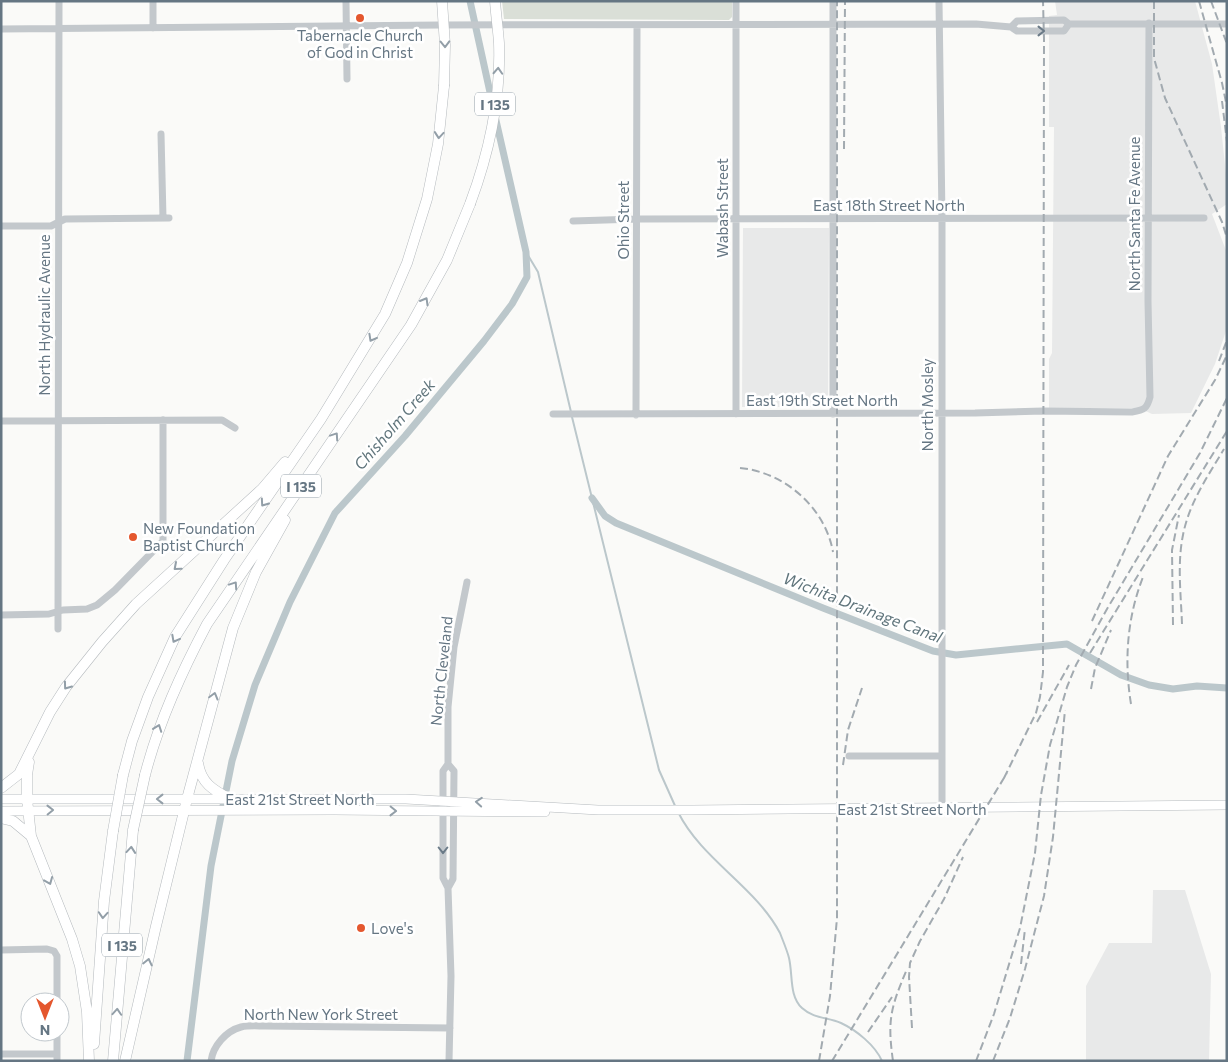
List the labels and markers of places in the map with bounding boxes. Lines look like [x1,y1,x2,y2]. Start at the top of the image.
marker: Tabernacle Church of God in Christ [354,12,366,24]
place label: Tabernacle Church of God in Christ [297,26,423,61]
place label: New Foundation Baptist Church [143,519,255,554]
marker: New Foundation Baptist Church [127,531,139,543]
place label: Love's [371,919,414,937]
marker: Love's [355,922,367,934]

